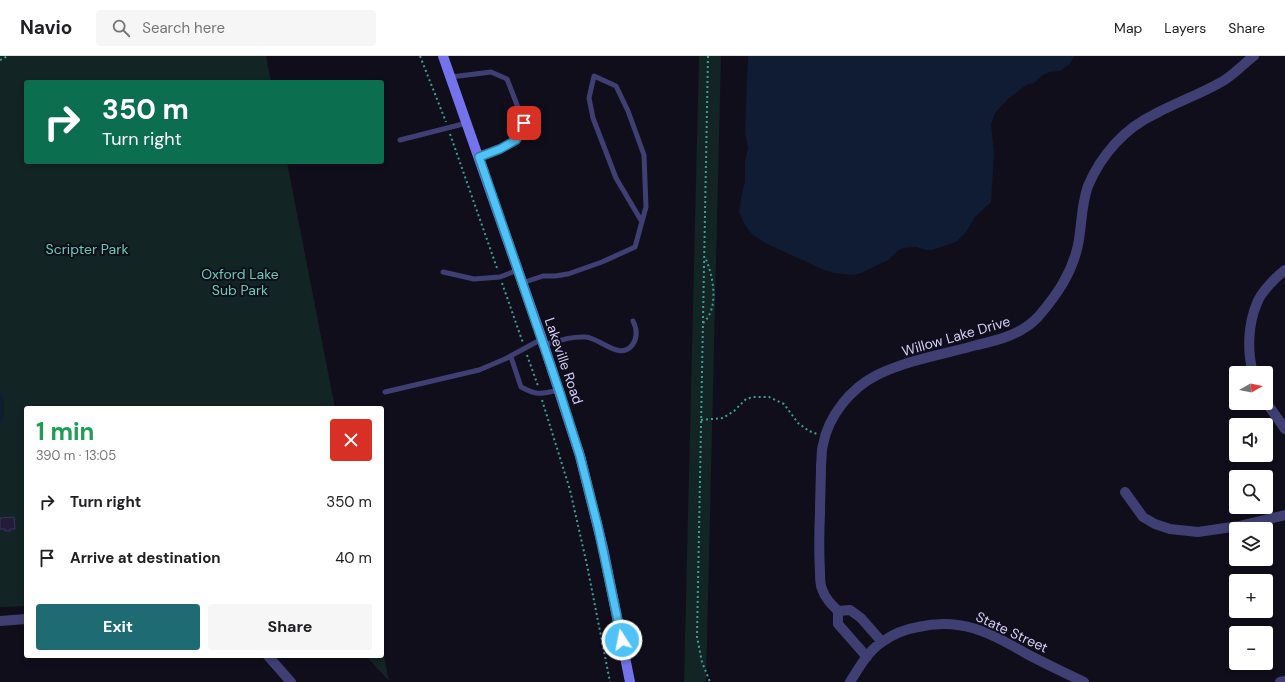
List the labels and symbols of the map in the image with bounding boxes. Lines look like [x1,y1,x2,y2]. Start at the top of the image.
pin [507,106,541,140]
park label: Scripter Park [46,240,128,258]
park label: Oxford Lake Sub Park [201,265,279,299]
street label: Willow Lake Drive [900,312,1012,360]
street label: Lakeville Road [541,315,587,407]
north arrow [1229,366,1273,410]
street label: State Street [973,607,1051,657]
position arrow [601,619,643,661]

